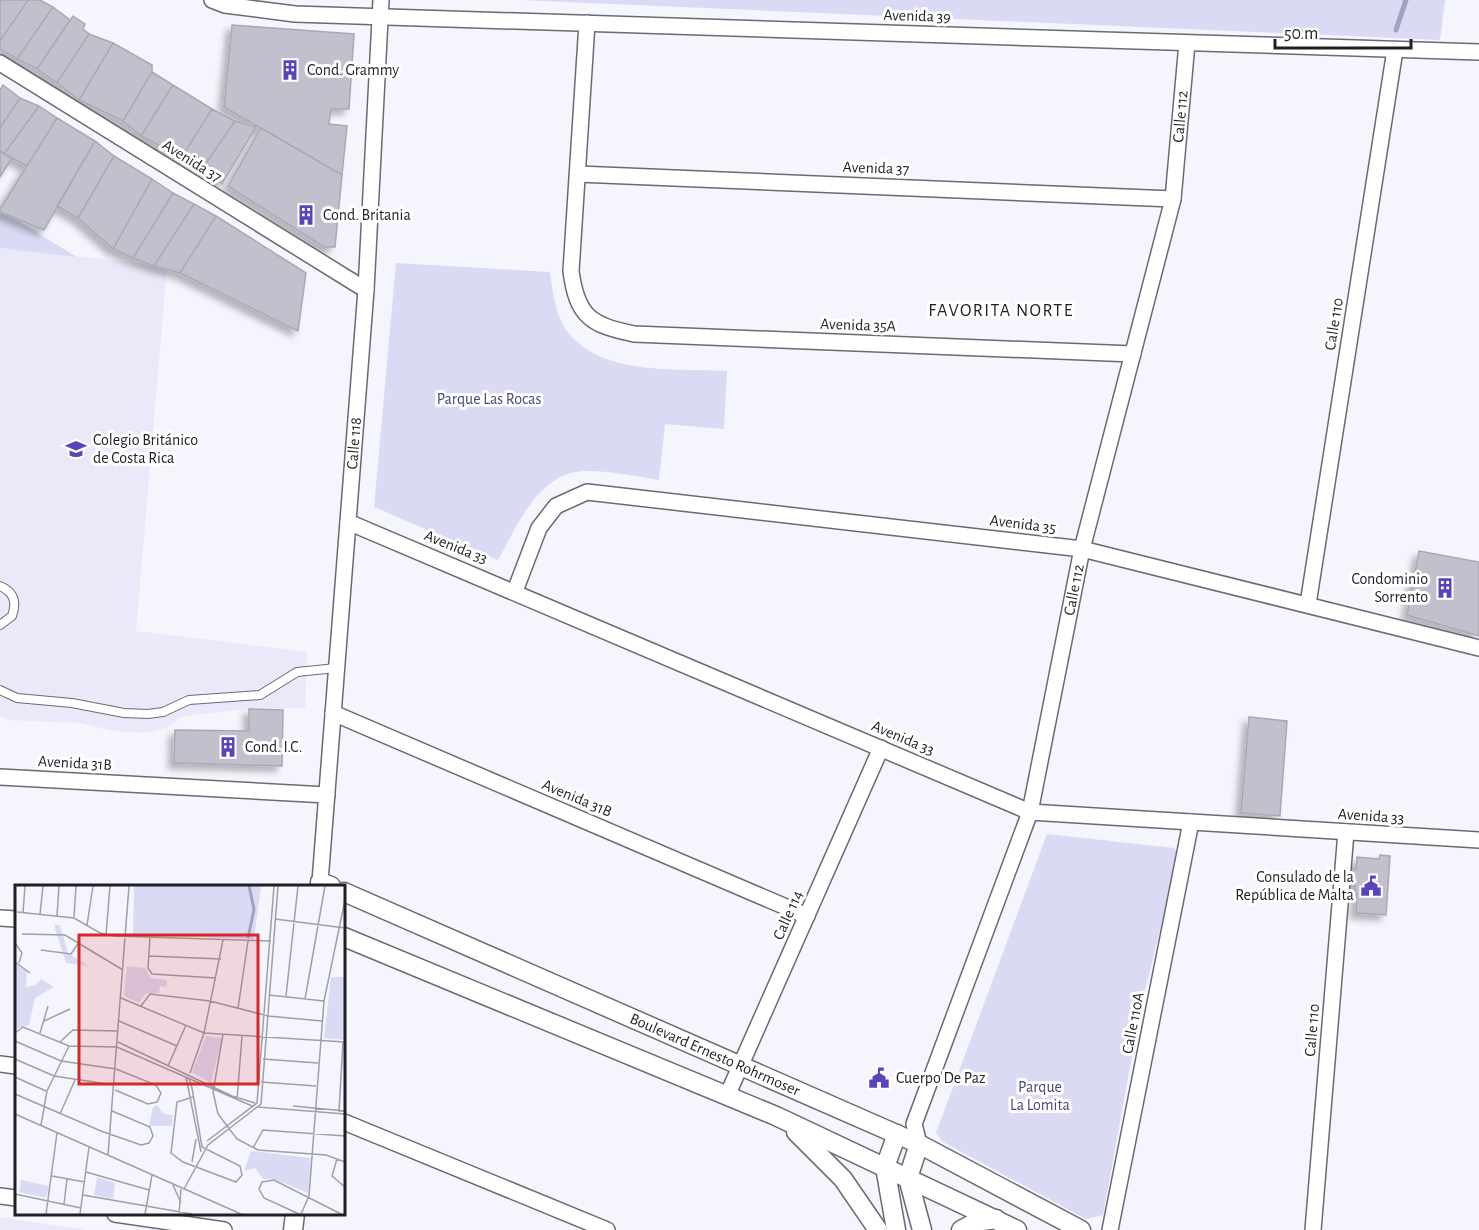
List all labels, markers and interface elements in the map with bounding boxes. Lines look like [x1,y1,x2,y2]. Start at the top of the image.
street label: Avenida 39 [883,7,951,25]
scale bar [1275,12,1412,50]
text: 50 m [1284,25,1318,43]
building icon: Cond. Grammy [278,58,302,82]
place label: Cond. Grammy [307,62,399,79]
street label: Calle 112 [1170,90,1191,143]
street label: Avenida 37 [160,137,225,186]
street label: Avenida 37 [842,159,910,177]
building icon: Cond. Britania [294,203,318,227]
place label: Cond. Britania [323,207,411,223]
street label: Calle 110 [1322,297,1346,351]
district label: FAVORITA NORTE [928,302,1074,320]
street label: Avenida 35A [820,316,896,334]
park label: Parque Las Rocas [437,391,541,407]
street label: Calle 118 [344,417,364,470]
place label: Colegio Británico de Costa Rica [93,432,198,466]
school or university icon: Colegio Británico de Costa Rica [64,437,88,461]
street label: Avenida 35 [989,512,1057,536]
street label: Avenida 33 [422,527,490,567]
street label: Calle 112 [1061,563,1087,617]
place label: Condominio Sorrento [1351,571,1428,605]
building icon: Condominio Sorrento [1433,576,1457,600]
street label: Avenida 33 [869,718,937,758]
building icon: Cond. I.C. [216,735,240,759]
place label: Cond. I.C. [245,739,302,755]
street label: Avenida 31B [38,753,112,773]
street label: Avenida 31B [540,776,614,820]
street label: Avenida 33 [1337,806,1405,826]
place label: Consulado de la República de Malta [1235,869,1354,903]
public building icon: Consulado de la República de Malta [1359,874,1383,898]
inset map [15,885,345,1215]
street label: Calle 114 [770,888,806,942]
street label: Calle 110A [1119,991,1147,1055]
street label: Calle 110 [1302,1003,1322,1057]
street label: Boulevard Ernesto Rohrmoser [627,1010,803,1099]
public building icon: Cuerpo De Paz [867,1066,891,1090]
place label: Cuerpo De Paz [896,1070,986,1086]
park label: Parque La Lomita [1010,1079,1070,1113]

